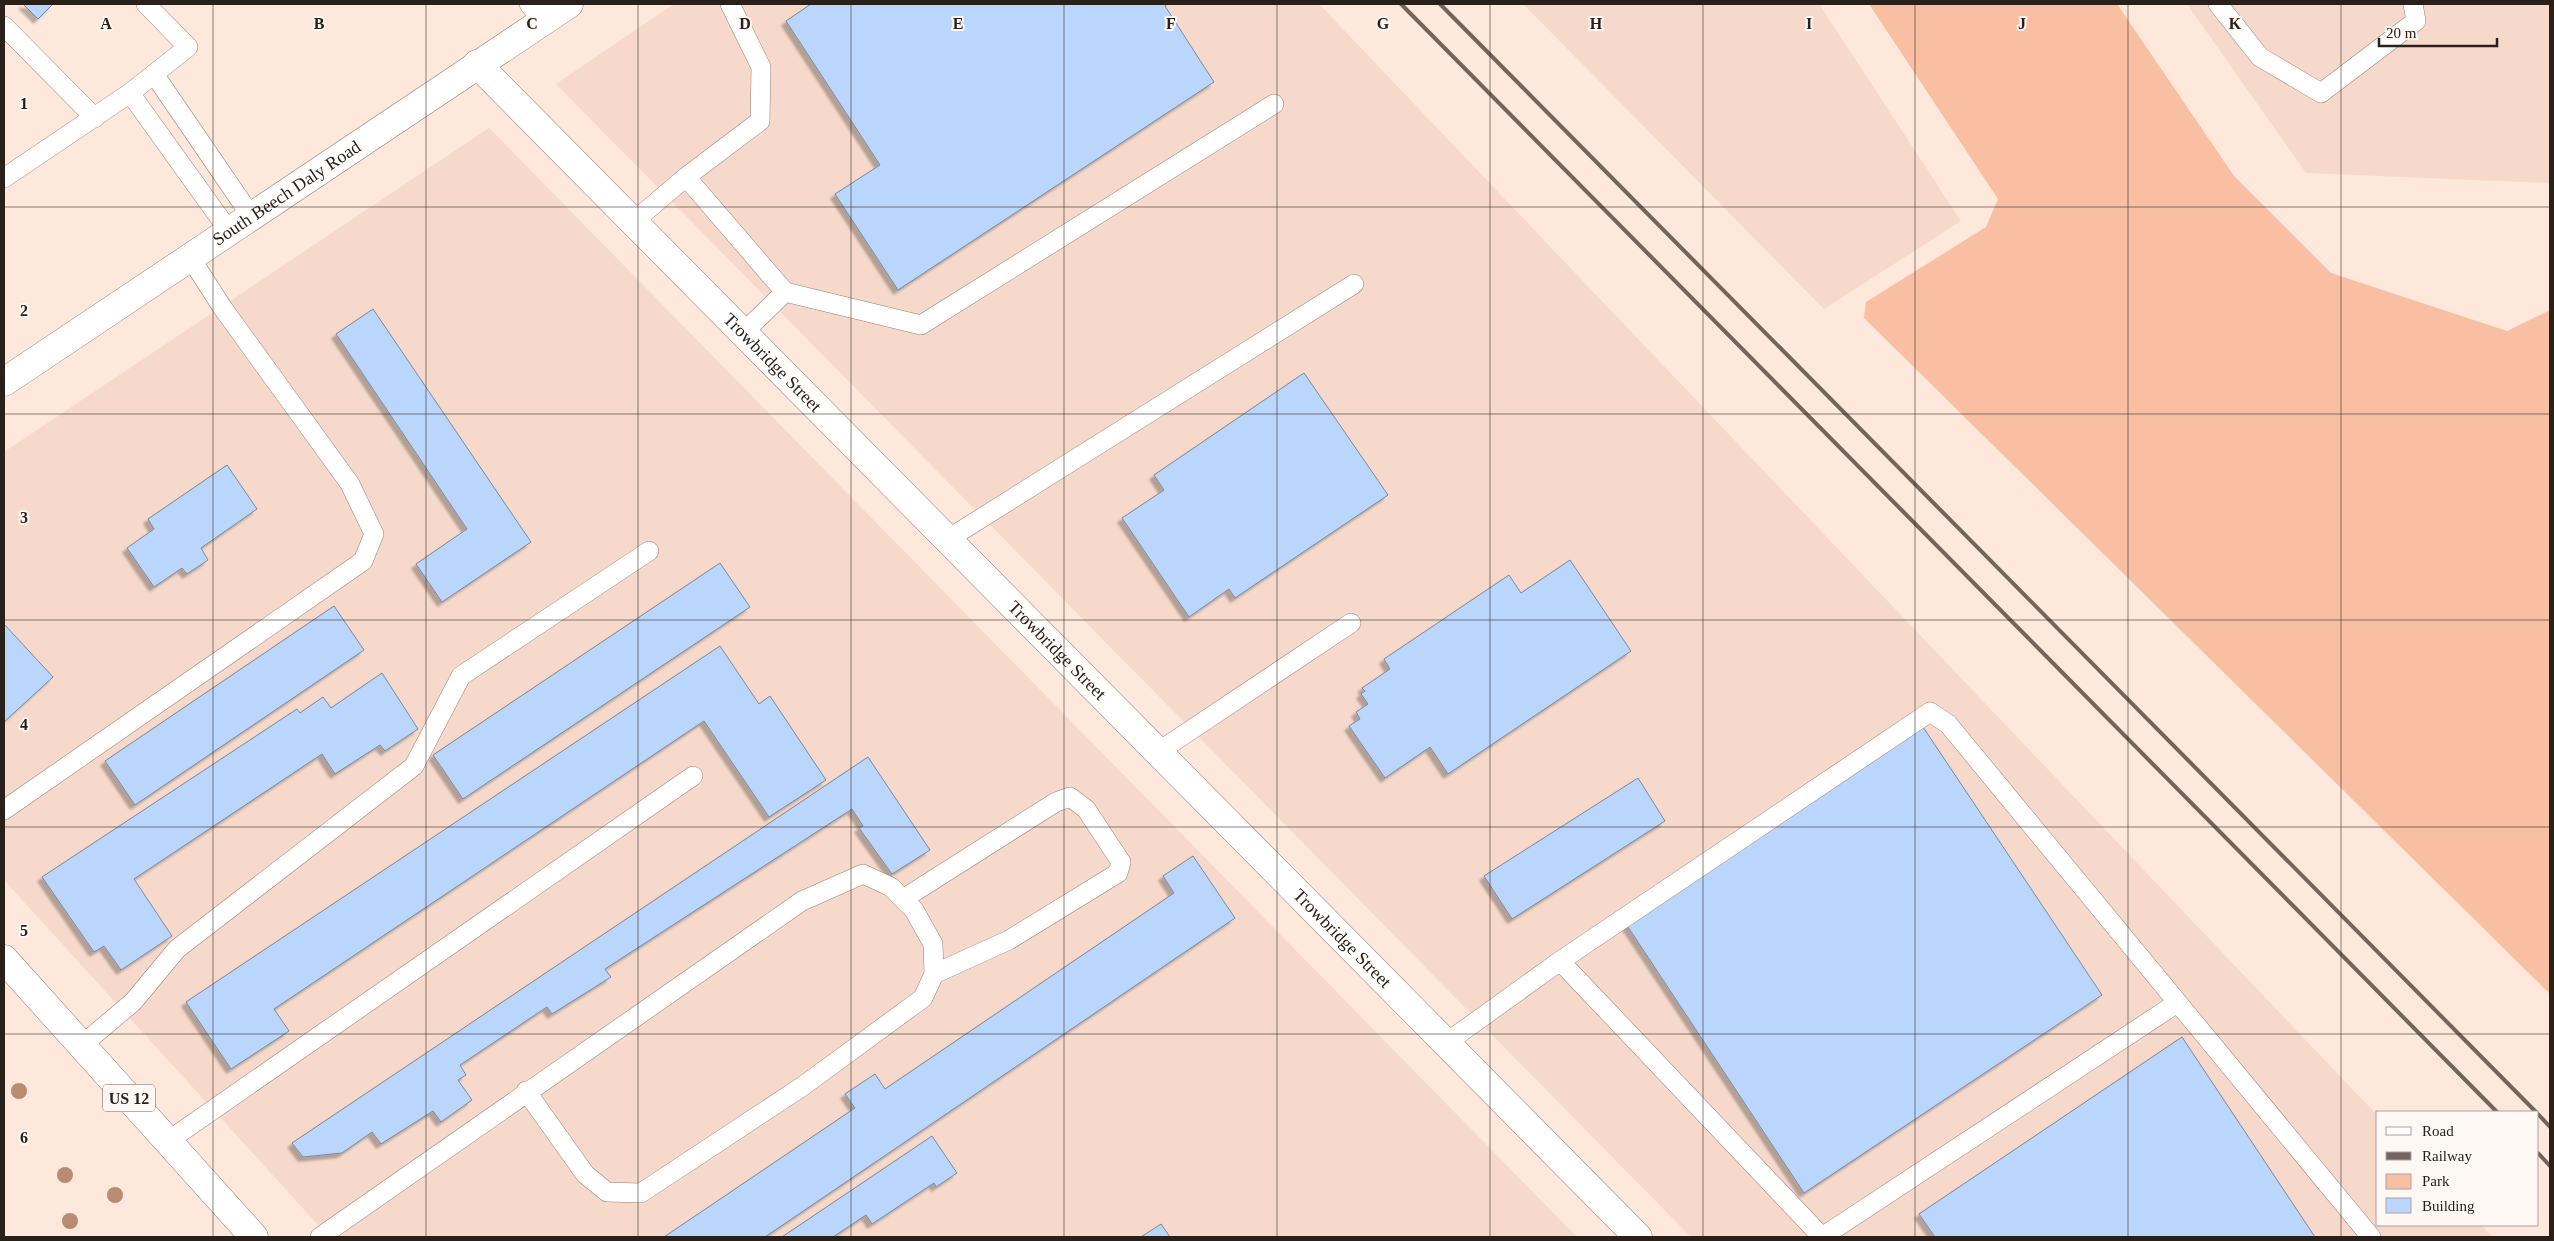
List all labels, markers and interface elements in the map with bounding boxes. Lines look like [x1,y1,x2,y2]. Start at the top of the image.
text: A [100,15,112,32]
text: B [314,15,325,32]
text: C [526,15,538,32]
text: D [739,15,751,32]
text: E [953,15,963,32]
text: F [1166,15,1176,32]
text: G [1377,15,1390,32]
text: H [1590,15,1603,32]
text: I [1806,15,1812,32]
text: J [2018,15,2026,32]
text: K [2229,15,2242,32]
scale bar [2379,15,2496,47]
text: 20 m [2386,25,2417,41]
text: 1 [20,95,28,112]
street label: South Beech Daly Road [209,136,364,250]
text: 2 [20,302,28,319]
street label: Trowbridge Street [719,309,826,416]
text: 3 [20,509,28,526]
street label: Trowbridge Street [1004,597,1111,704]
text: 4 [20,716,28,733]
street label: Trowbridge Street [1289,885,1395,992]
text: 5 [20,922,28,939]
road number: US 12 [103,1084,155,1112]
legend [2376,1111,2539,1226]
text: Road [2422,1123,2454,1139]
text: 6 [20,1129,28,1146]
text: Railway [2422,1148,2472,1164]
text: Park [2422,1173,2450,1189]
text: Building [2422,1198,2475,1214]

